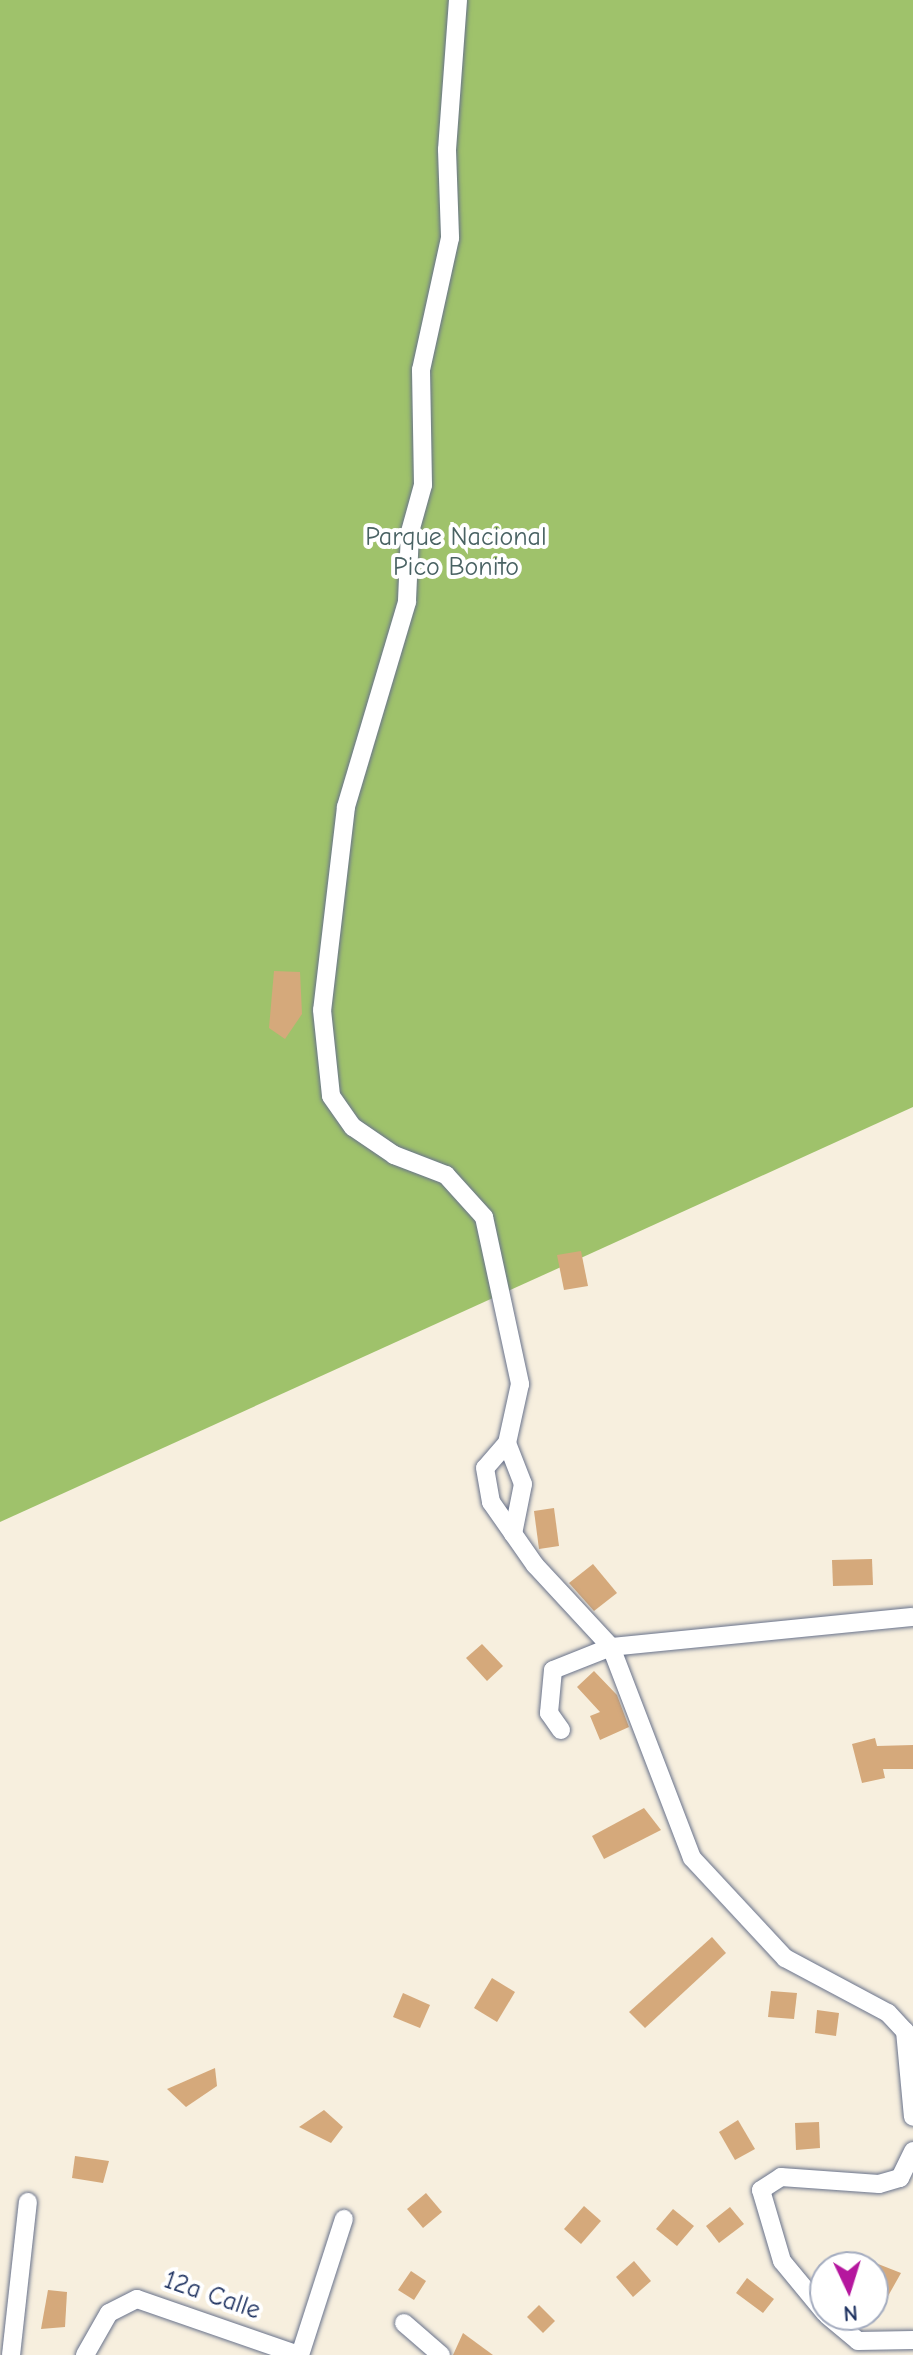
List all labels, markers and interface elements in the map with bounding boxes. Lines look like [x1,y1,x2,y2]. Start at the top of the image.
park label: Parque Nacional Pico Bonito [365,522,547,584]
north arrow [809,2251,889,2331]
street label: 12a Calle [160,2265,264,2327]
text: N [842,2299,859,2326]

